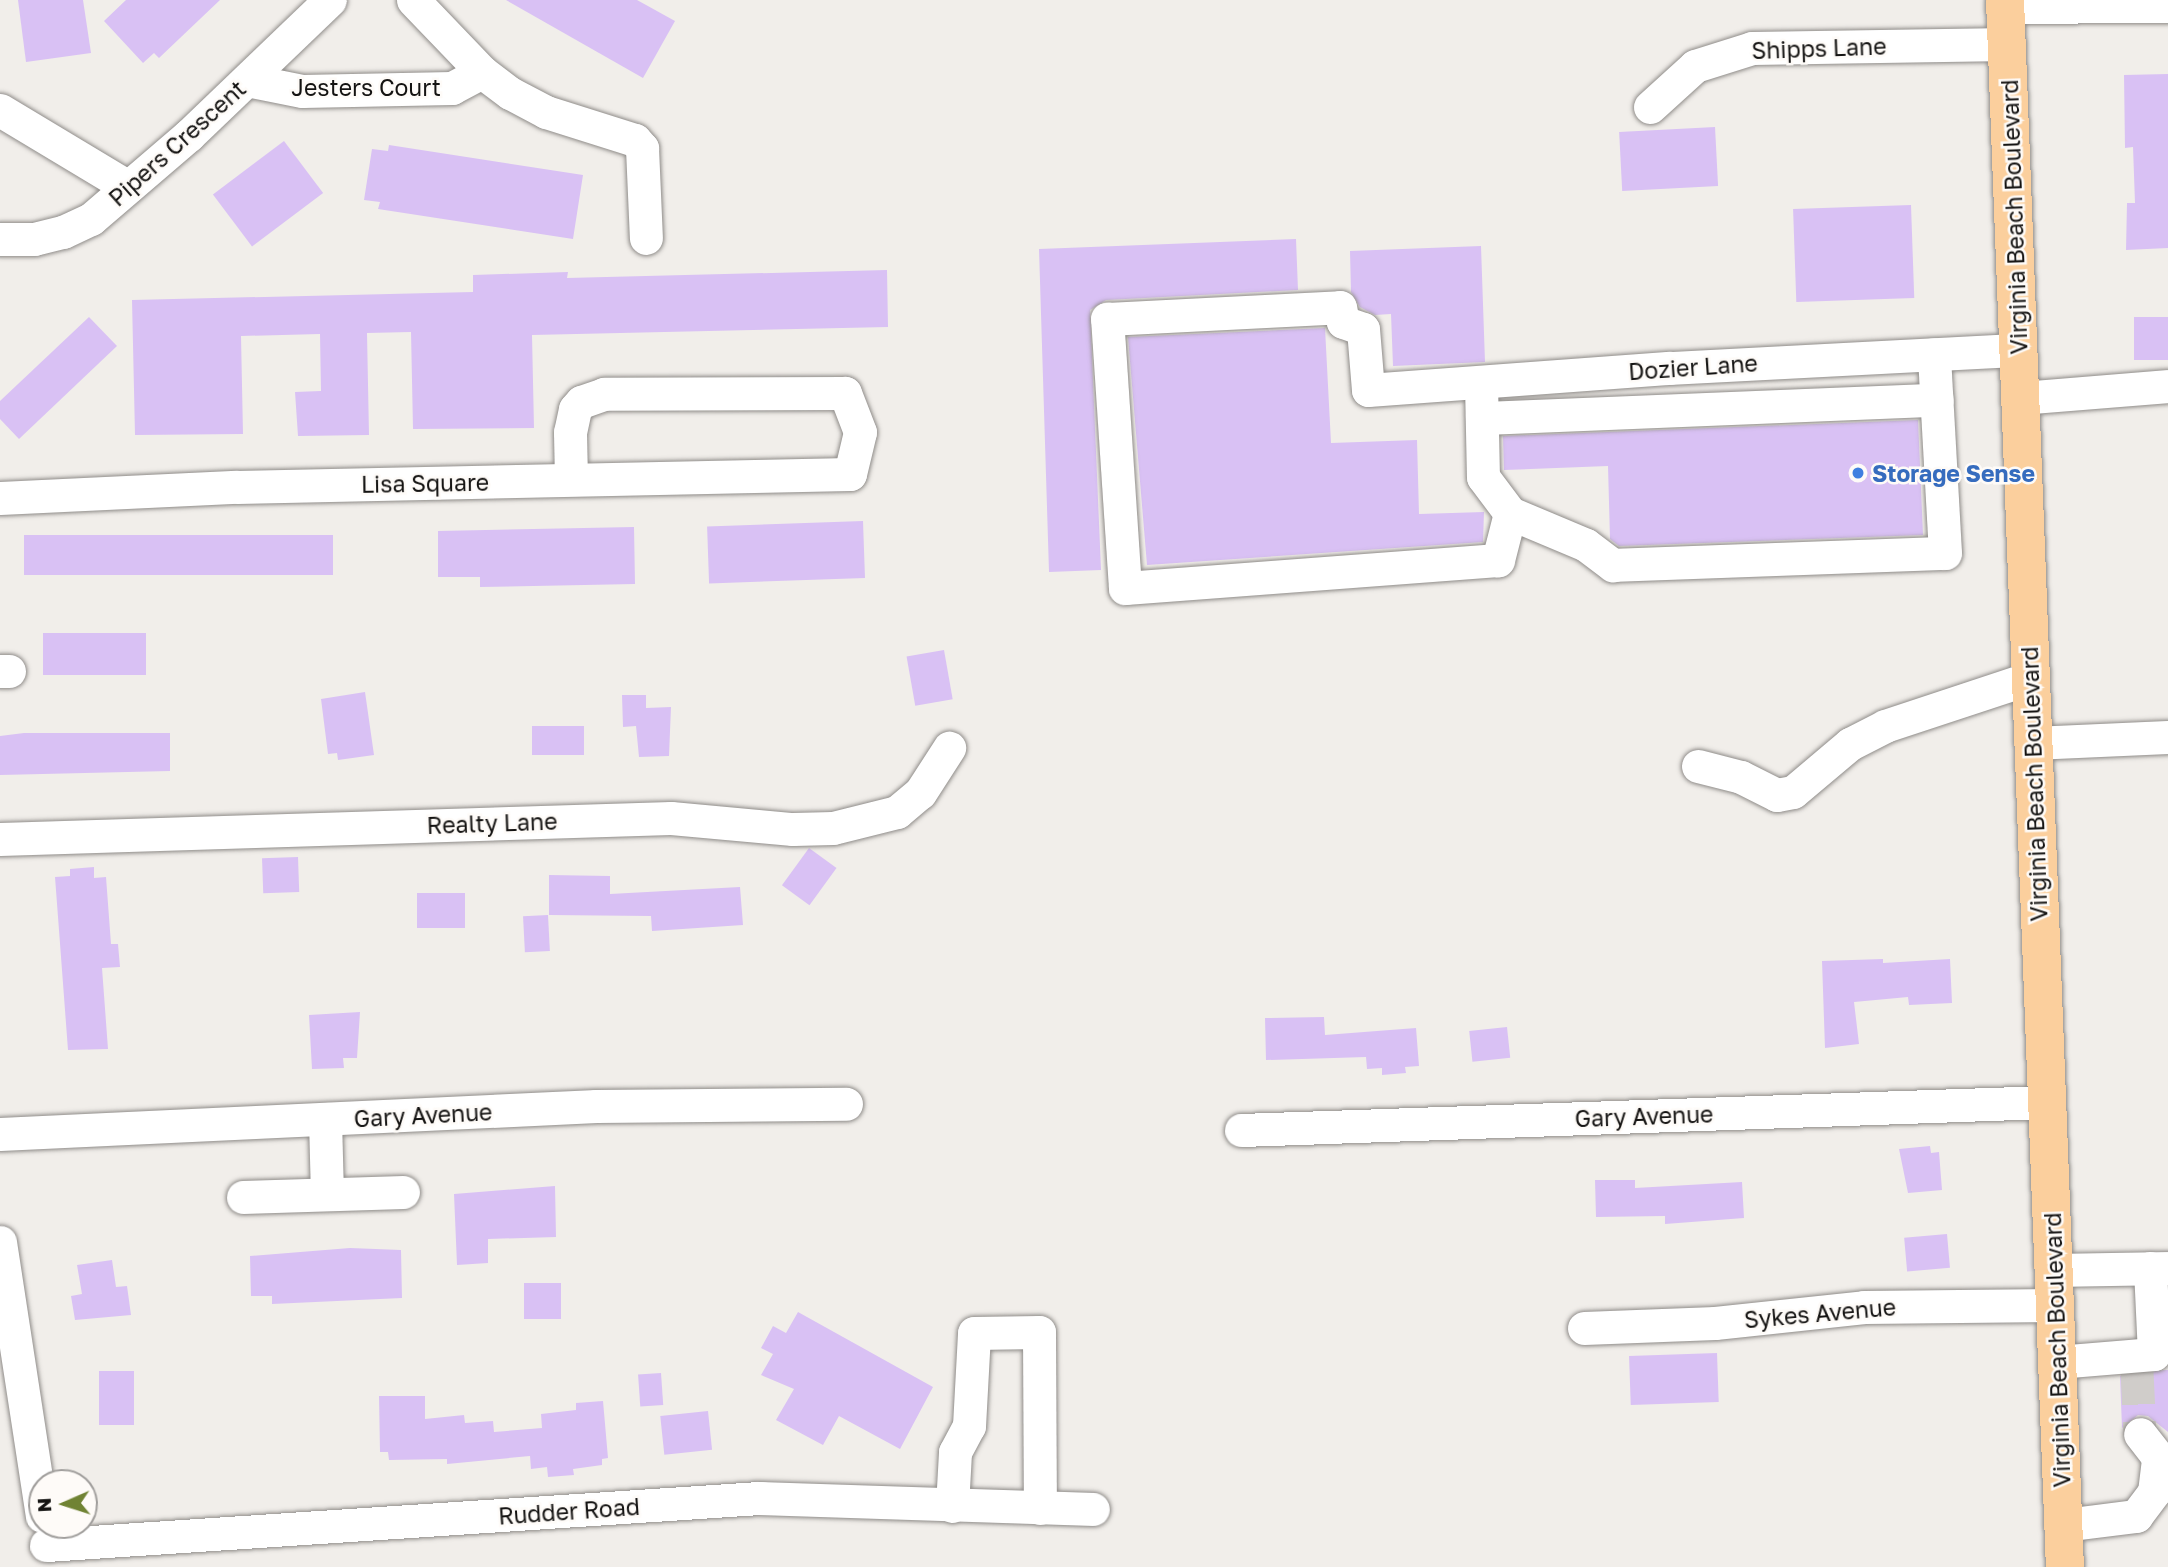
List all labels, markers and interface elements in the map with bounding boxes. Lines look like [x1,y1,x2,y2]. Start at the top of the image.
street label: Shipps Lane [1751,32,1887,64]
street label: Jesters Court [291,73,441,101]
street label: Pipers Crescent [103,74,251,212]
street label: Virginia Beach Boulevard [1995,79,2033,355]
street label: Dozier Lane [1627,349,1759,385]
place label: Storage Sense [1872,459,2035,487]
marker: Storage Sense [1850,465,1866,481]
street label: Lisa Square [361,468,489,498]
street label: Virginia Beach Boulevard [2015,646,2053,922]
street label: Realty Lane [426,807,558,839]
street label: Gary Avenue [353,1098,493,1132]
street label: Gary Avenue [1574,1100,1714,1132]
street label: Virginia Beach Boulevard [2038,1212,2076,1488]
street label: Sykes Avenue [1743,1293,1897,1333]
north arrow [28,1469,98,1539]
street label: Rudder Road [497,1492,641,1530]
text: N [32,1497,55,1513]

